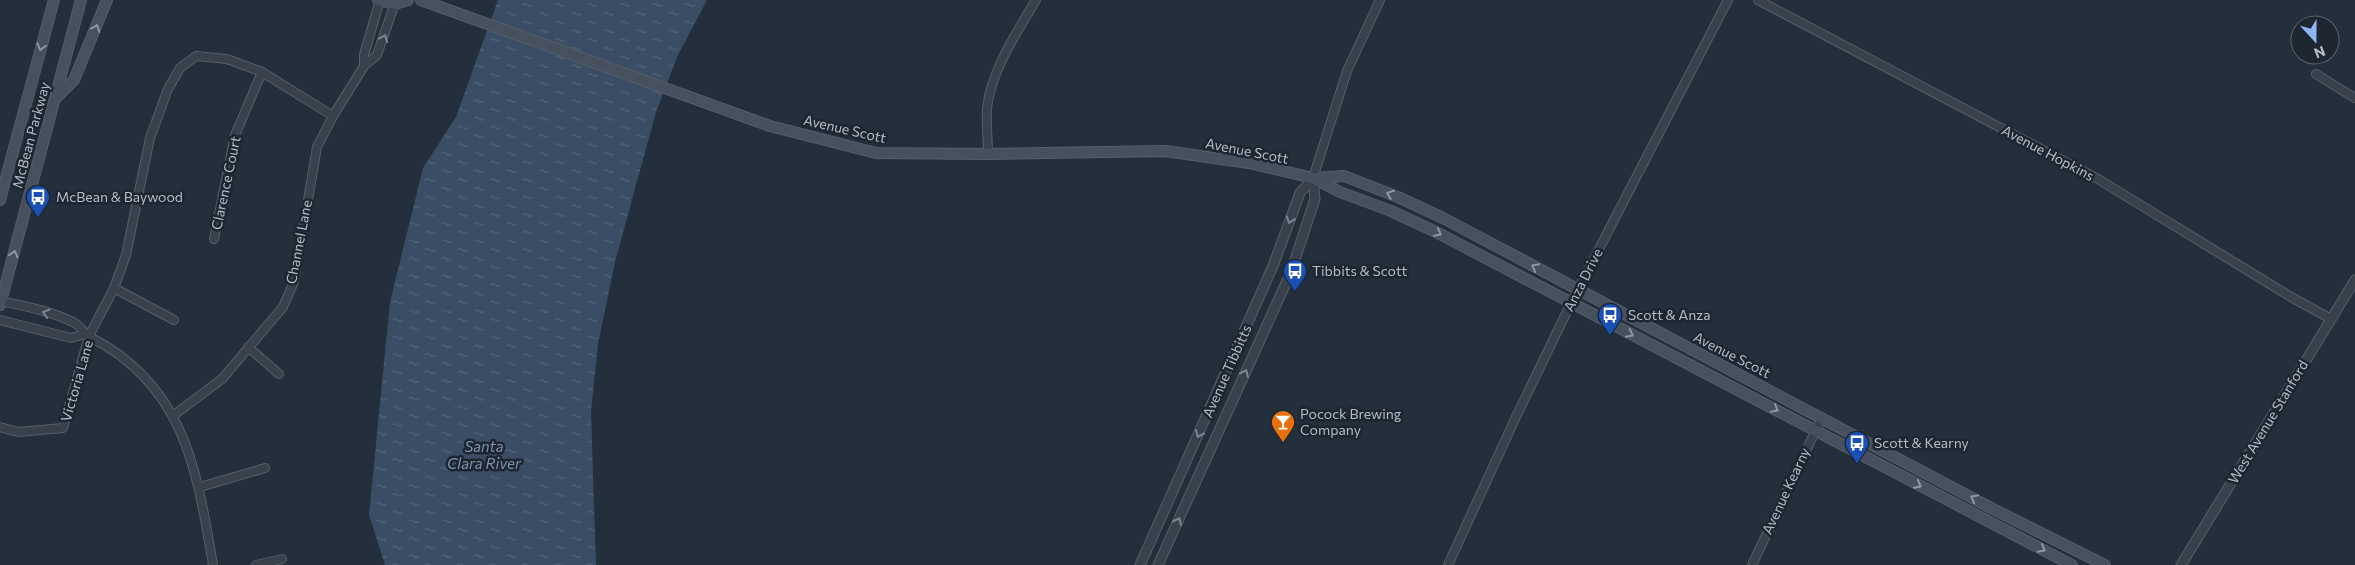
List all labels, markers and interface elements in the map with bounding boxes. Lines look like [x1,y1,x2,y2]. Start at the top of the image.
north arrow [2290,15,2340,65]
one-way arrow [90,24,101,33]
one-way arrow [378,34,388,43]
one-way arrow [36,43,47,52]
text: N [2312,43,2328,62]
street label: McBean Parkway [8,80,53,190]
street label: Avenue Scott [802,111,888,146]
street label: Avenue Hopkins [1999,121,2097,184]
street label: Clarence Court [207,134,244,231]
street label: Avenue Scott [1204,134,1290,167]
bus stop icon: McBean & Baywood [25,184,51,218]
place label: McBean & Baywood [56,188,183,205]
one-way arrow [1386,190,1395,200]
street label: Channel Lane [282,198,315,285]
one-way arrow [1286,216,1296,224]
one-way arrow [1433,227,1442,237]
street label: Anza Drive [1559,245,1606,314]
one-way arrow [8,249,19,258]
bus stop icon: Tibbits & Scott [1282,258,1308,292]
place label: Tibbits & Scott [1312,262,1408,279]
one-way arrow [1531,263,1540,273]
bus stop icon: Scott & Anza [1597,302,1623,336]
place label: Scott & Anza [1628,306,1710,323]
one-way arrow [42,309,50,319]
street label: Avenue Tibbitts [1198,322,1255,420]
one-way arrow [1625,328,1634,338]
street label: Avenue Scott [1691,328,1774,381]
street label: Victoria Lane [57,338,96,424]
street label: West Avenue Stanford [2224,357,2311,487]
one-way arrow [1239,369,1250,378]
one-way arrow [1769,403,1778,413]
place label: Pocock Brewing Company [1300,405,1402,438]
bar icon: Pocock Brewing Company [1270,409,1296,443]
one-way arrow [1194,429,1205,438]
bus stop icon: Scott & Kearny [1844,430,1870,464]
place label: Scott & Kearny [1874,434,1969,451]
water label: Santa Clara River [447,437,522,472]
street label: Avenue Kearny [1758,445,1813,537]
one-way arrow [1913,478,1922,488]
one-way arrow [1971,494,1980,504]
one-way arrow [1172,517,1182,526]
one-way arrow [2037,543,2046,553]

